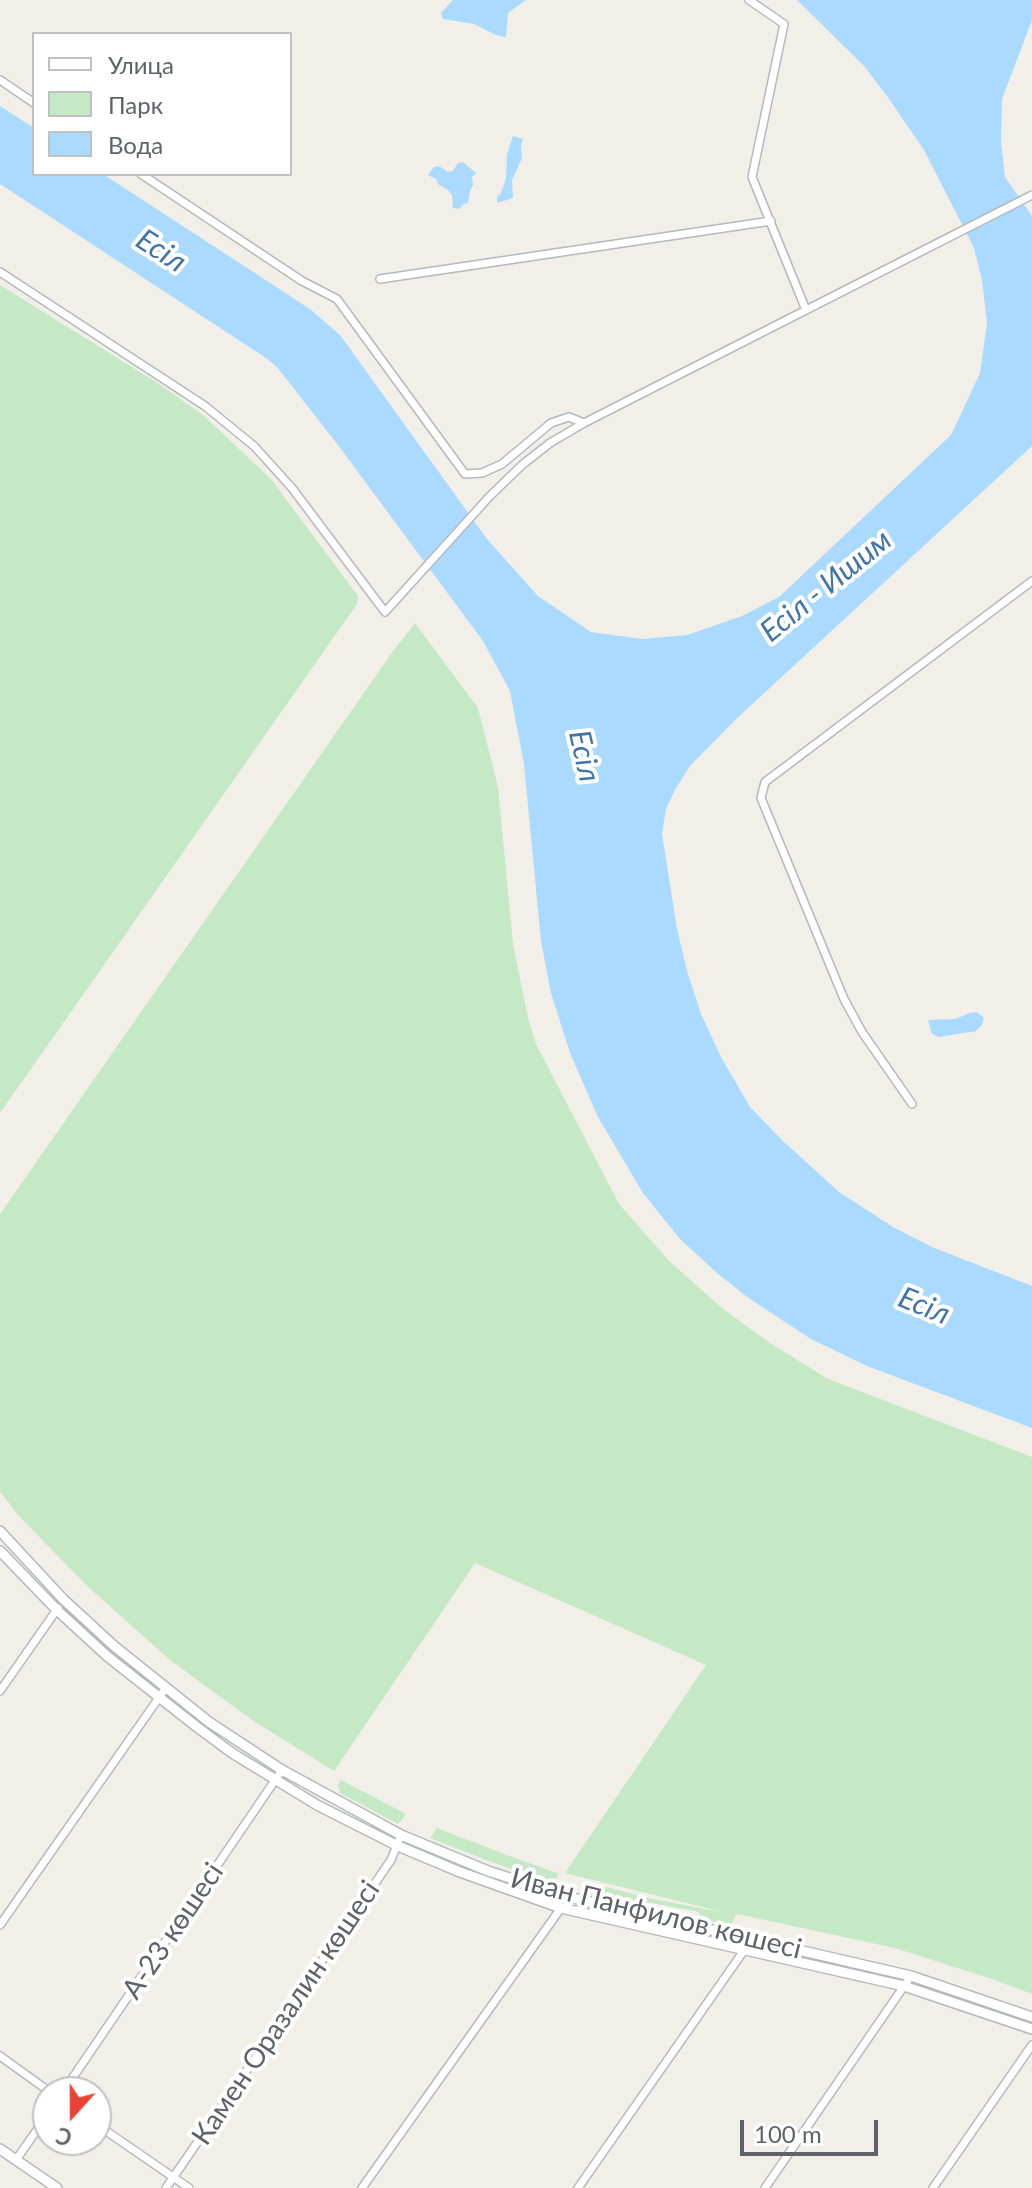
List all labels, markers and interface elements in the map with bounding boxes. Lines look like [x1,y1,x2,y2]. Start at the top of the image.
legend [32,32,292,176]
text: Улица [108,50,174,79]
text: Парк [108,90,163,119]
text: Вода [108,130,163,159]
water label: Есіл [129,222,193,280]
water label: Есіл - Ишим [753,522,899,650]
water label: Есіл [561,727,607,785]
water label: Есіл [893,1280,955,1332]
street label: А-23 көшесі [115,1857,231,2005]
street label: Иван Панфилов көшесі [507,1862,805,1966]
street label: Камен Оразалин көшесі [185,1875,387,2151]
north arrow [32,2076,112,2156]
scale bar [744,2104,882,2154]
text: 100 m [754,2119,822,2148]
text: С [52,2122,76,2152]

